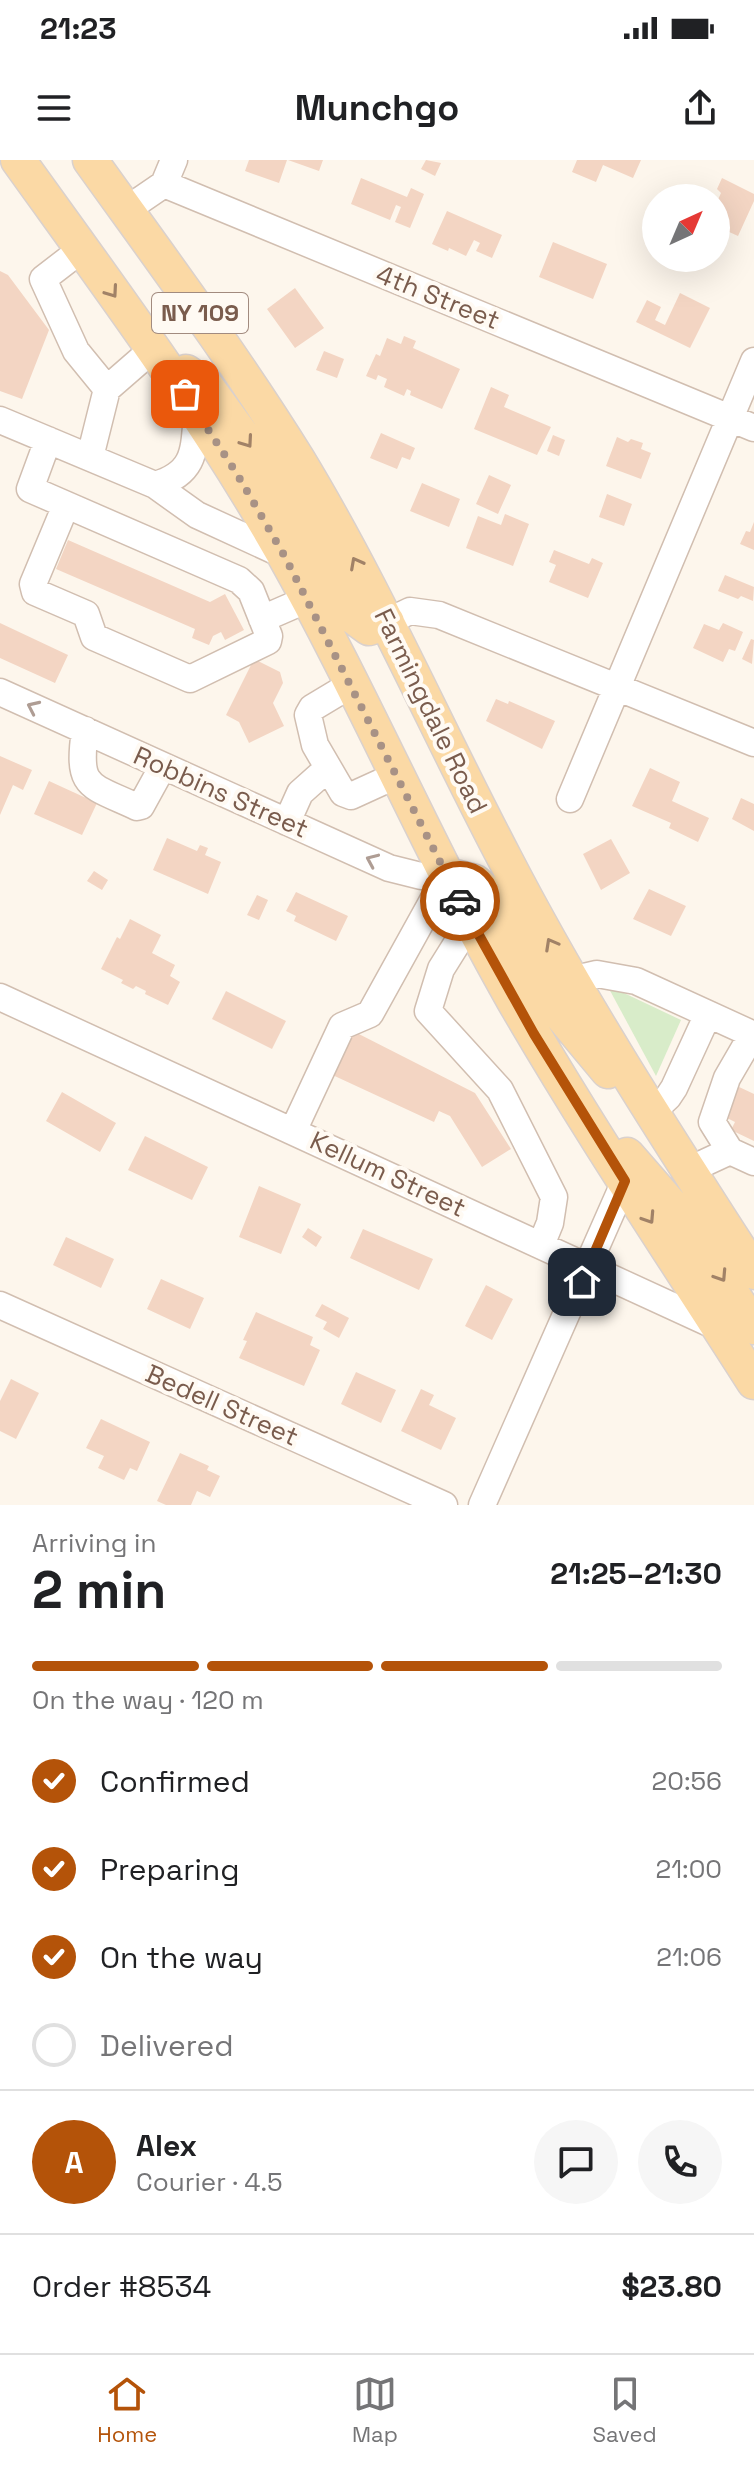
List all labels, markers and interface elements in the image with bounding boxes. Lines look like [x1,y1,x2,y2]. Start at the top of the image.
text: 21:23 [40,9,116,48]
text: Munchgo [295,85,459,131]
icon: menu [32,86,76,130]
icon: share [678,86,722,130]
north arrow [642,184,730,272]
map controls [642,184,730,272]
street label: 4th Street [371,257,505,337]
one-way arrow [102,283,117,297]
road number: NY 109 [152,293,248,333]
pin [151,360,219,428]
icon: bag [163,372,207,416]
one-way arrow [237,433,252,447]
one-way arrow [350,557,366,572]
street label: Farmingdale Road [367,603,495,819]
one-way arrow [27,700,41,716]
street label: Robbins Street [128,738,314,846]
one-way arrow [365,854,380,870]
courier [420,861,500,941]
icon: car [438,879,482,923]
one-way arrow [545,938,561,953]
street label: Kellum Street [305,1123,471,1225]
one-way arrow [639,1209,654,1224]
pin [548,1248,616,1316]
icon: home [560,1260,604,1304]
one-way arrow [712,1267,727,1282]
street label: Bedell Street [140,1356,304,1454]
text: Arriving in [32,1526,156,1560]
text: 21:25–21:30 [550,1554,722,1593]
text: 2 min [32,1557,166,1623]
text: On the way · 120 m [32,1683,264,1717]
icon: check [32,1759,76,1803]
text: Confirmed [100,1762,250,1801]
text: 20:56 [652,1764,722,1798]
icon: check [32,1847,76,1891]
text: Preparing [100,1850,239,1889]
text: 21:00 [656,1852,722,1886]
icon: check [32,1935,76,1979]
text: On the way [100,1938,263,1977]
text: 21:06 [656,1940,722,1974]
text: Delivered [100,2026,234,2065]
button: chat [534,2120,618,2204]
button: phone [638,2120,722,2204]
text: Alex [136,2126,197,2165]
text: A [64,2143,84,2182]
text: Courier · 4.5 [136,2165,283,2199]
text: Order #8534 [32,2267,211,2306]
text: $23.80 [621,2267,722,2306]
tab: Home [97,2372,157,2448]
tab: Map [352,2372,398,2448]
tab: Saved [592,2372,657,2448]

